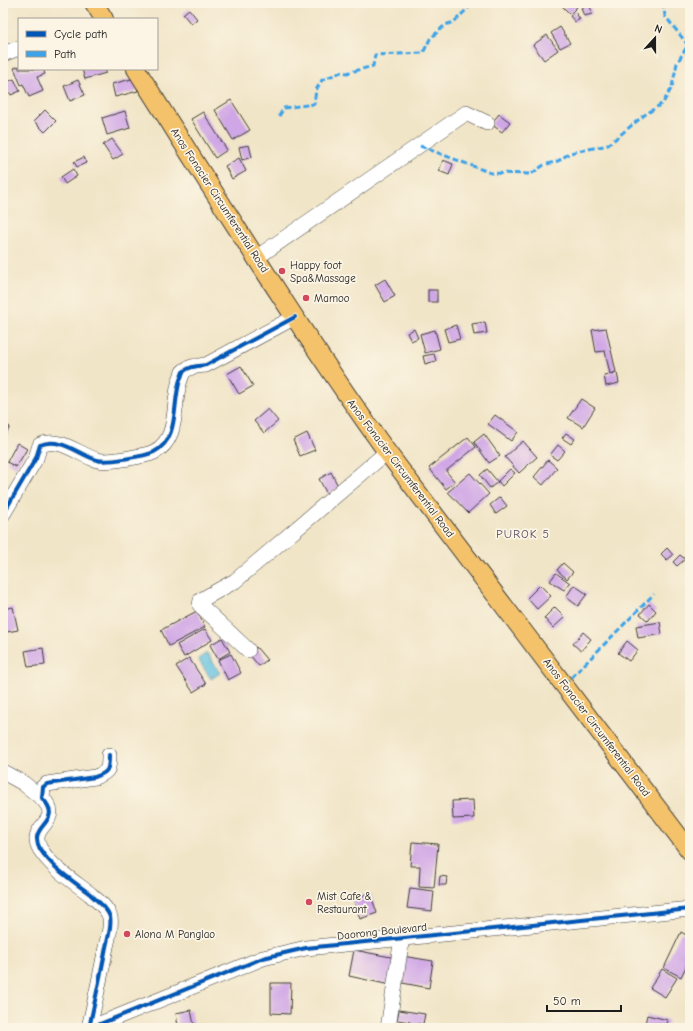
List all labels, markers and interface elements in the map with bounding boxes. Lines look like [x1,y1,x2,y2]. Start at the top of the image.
legend [18,18,158,70]
north arrow [635,18,675,58]
text: N [653,22,664,36]
text: Cycle path [54,27,107,41]
text: Path [54,47,76,61]
street label: Anos Fonacier Circumferential Road [168,126,271,275]
place label: Happy foot Spa&Massage [290,259,356,285]
marker: Happy foot Spa&Massage [277,266,287,276]
place label: Mamoo [314,292,350,305]
marker: Mamoo [301,293,311,303]
street label: Anos Fonacier Circumferential Road [344,397,457,540]
district label: PUROK 5 [496,527,550,541]
street label: Anos Fonacier Circumferential Road [540,656,653,799]
place label: Mist Cafe & Restaurant [317,890,372,916]
marker: Mist Cafe & Restaurant [304,897,314,907]
street label: Daorong Boulevard [337,920,428,943]
place label: Alona M Panglao [135,928,215,941]
marker: Alona M Panglao [122,929,132,939]
scale bar [547,987,621,1013]
text: 50 m [553,994,581,1008]

